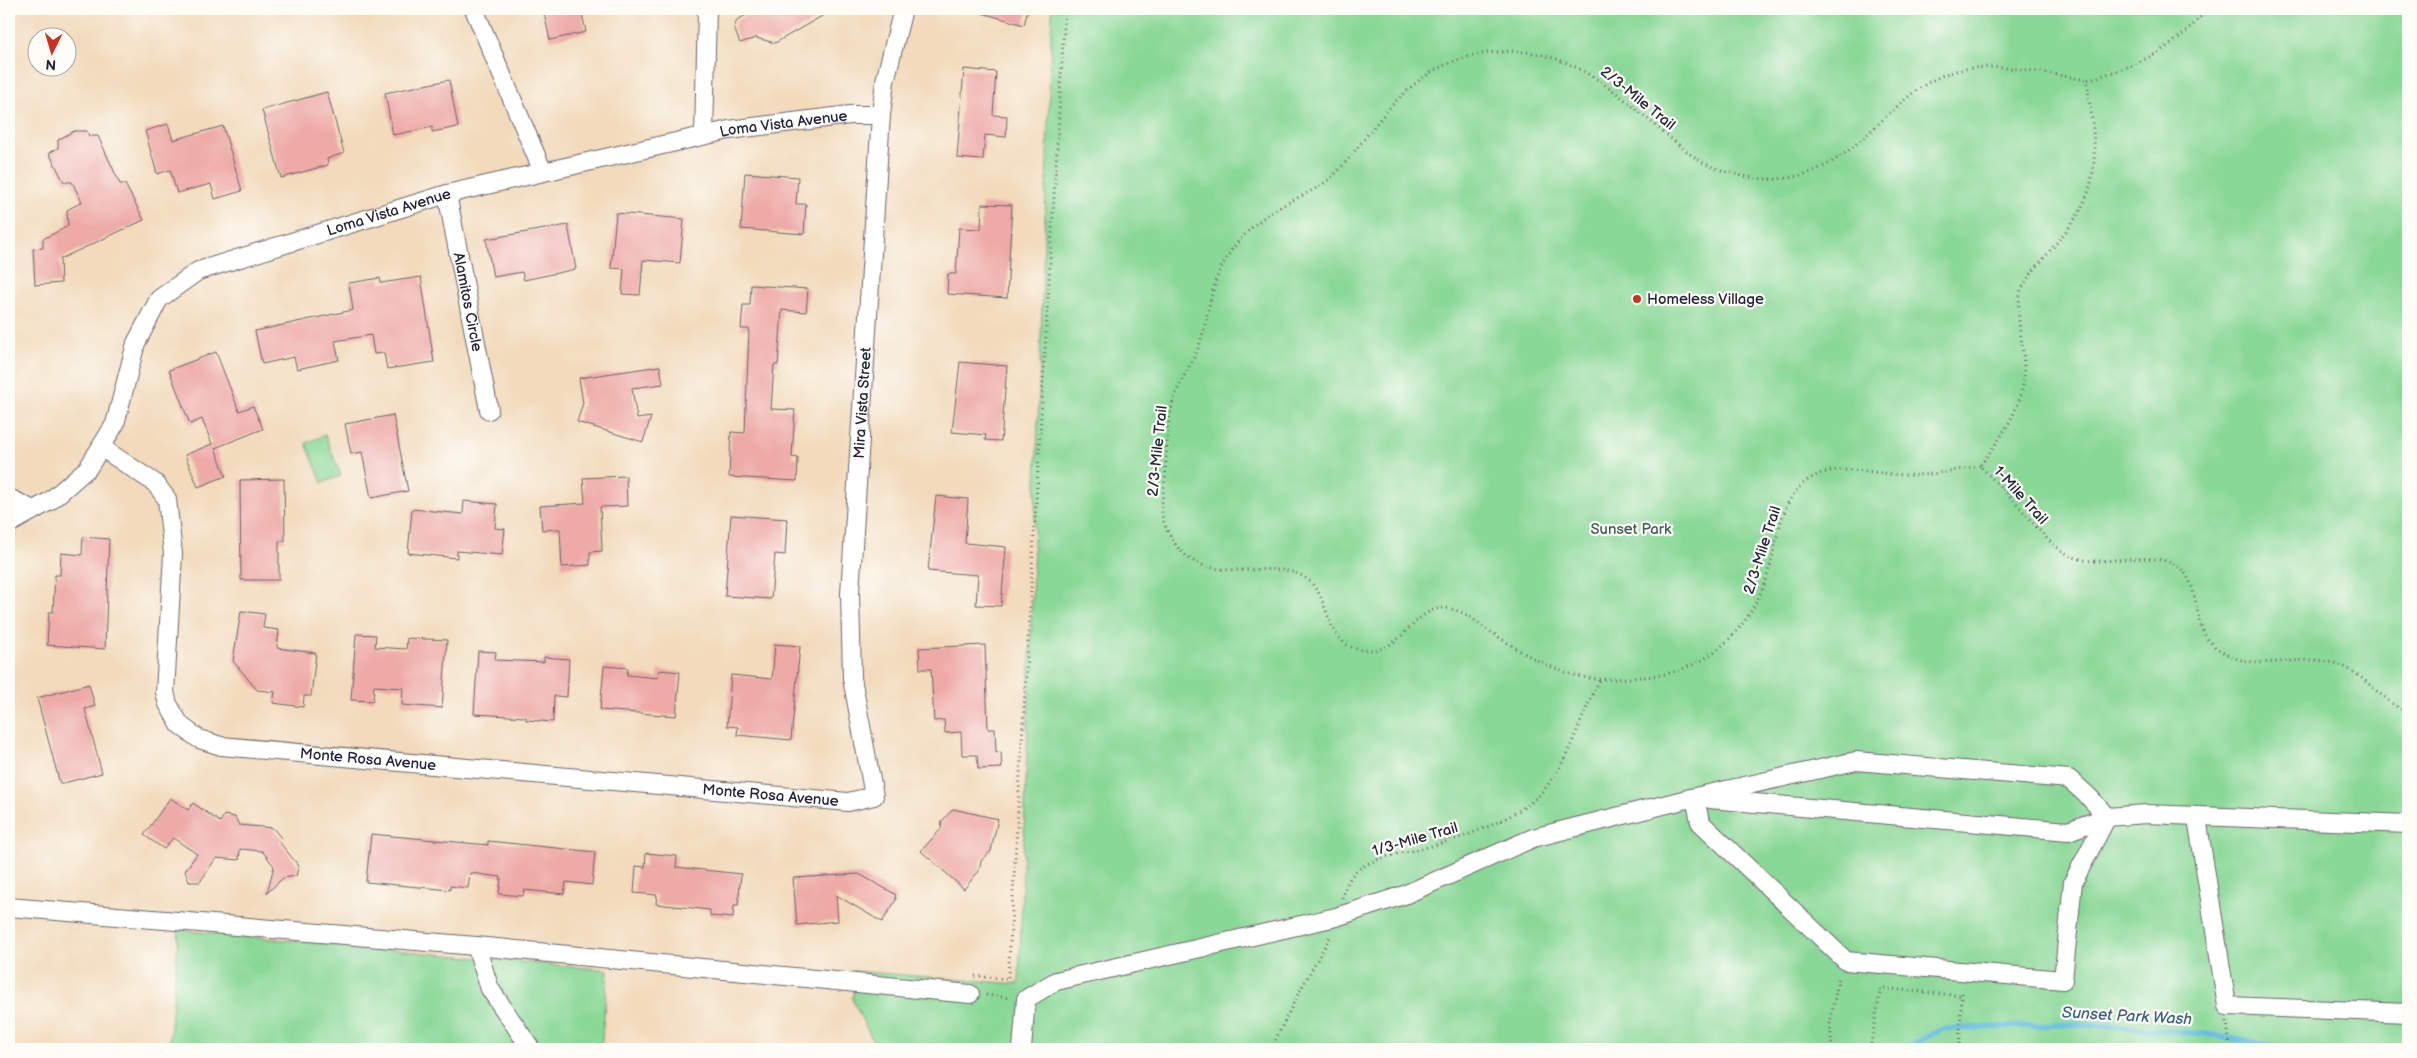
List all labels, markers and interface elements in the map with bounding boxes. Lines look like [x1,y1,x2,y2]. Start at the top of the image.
north arrow [28,28,78,78]
text: N [45,56,57,73]
street label: 2/3-Mile Trail [1596,62,1679,134]
street label: Loma Vista Avenue [718,106,849,142]
street label: Loma Vista Avenue [325,184,453,241]
street label: Alamitos Circle [449,251,486,353]
place label: Homeless Village [1647,290,1764,309]
marker: Homeless Village [1631,293,1643,305]
street label: Mira Vista Street [850,346,876,459]
street label: 2/3-Mile Trail [1143,405,1172,497]
street label: 1-Mile Trail [1989,462,2052,529]
street label: 2/3-Mile Trail [1739,504,1786,596]
park label: Sunset Park [1591,520,1672,539]
street label: Monte Rosa Avenue [299,744,437,775]
street label: Monte Rosa Avenue [702,780,839,811]
street label: 1/3-Mile Trail [1370,818,1460,861]
water label: Sunset Park Wash [2061,1004,2193,1029]

